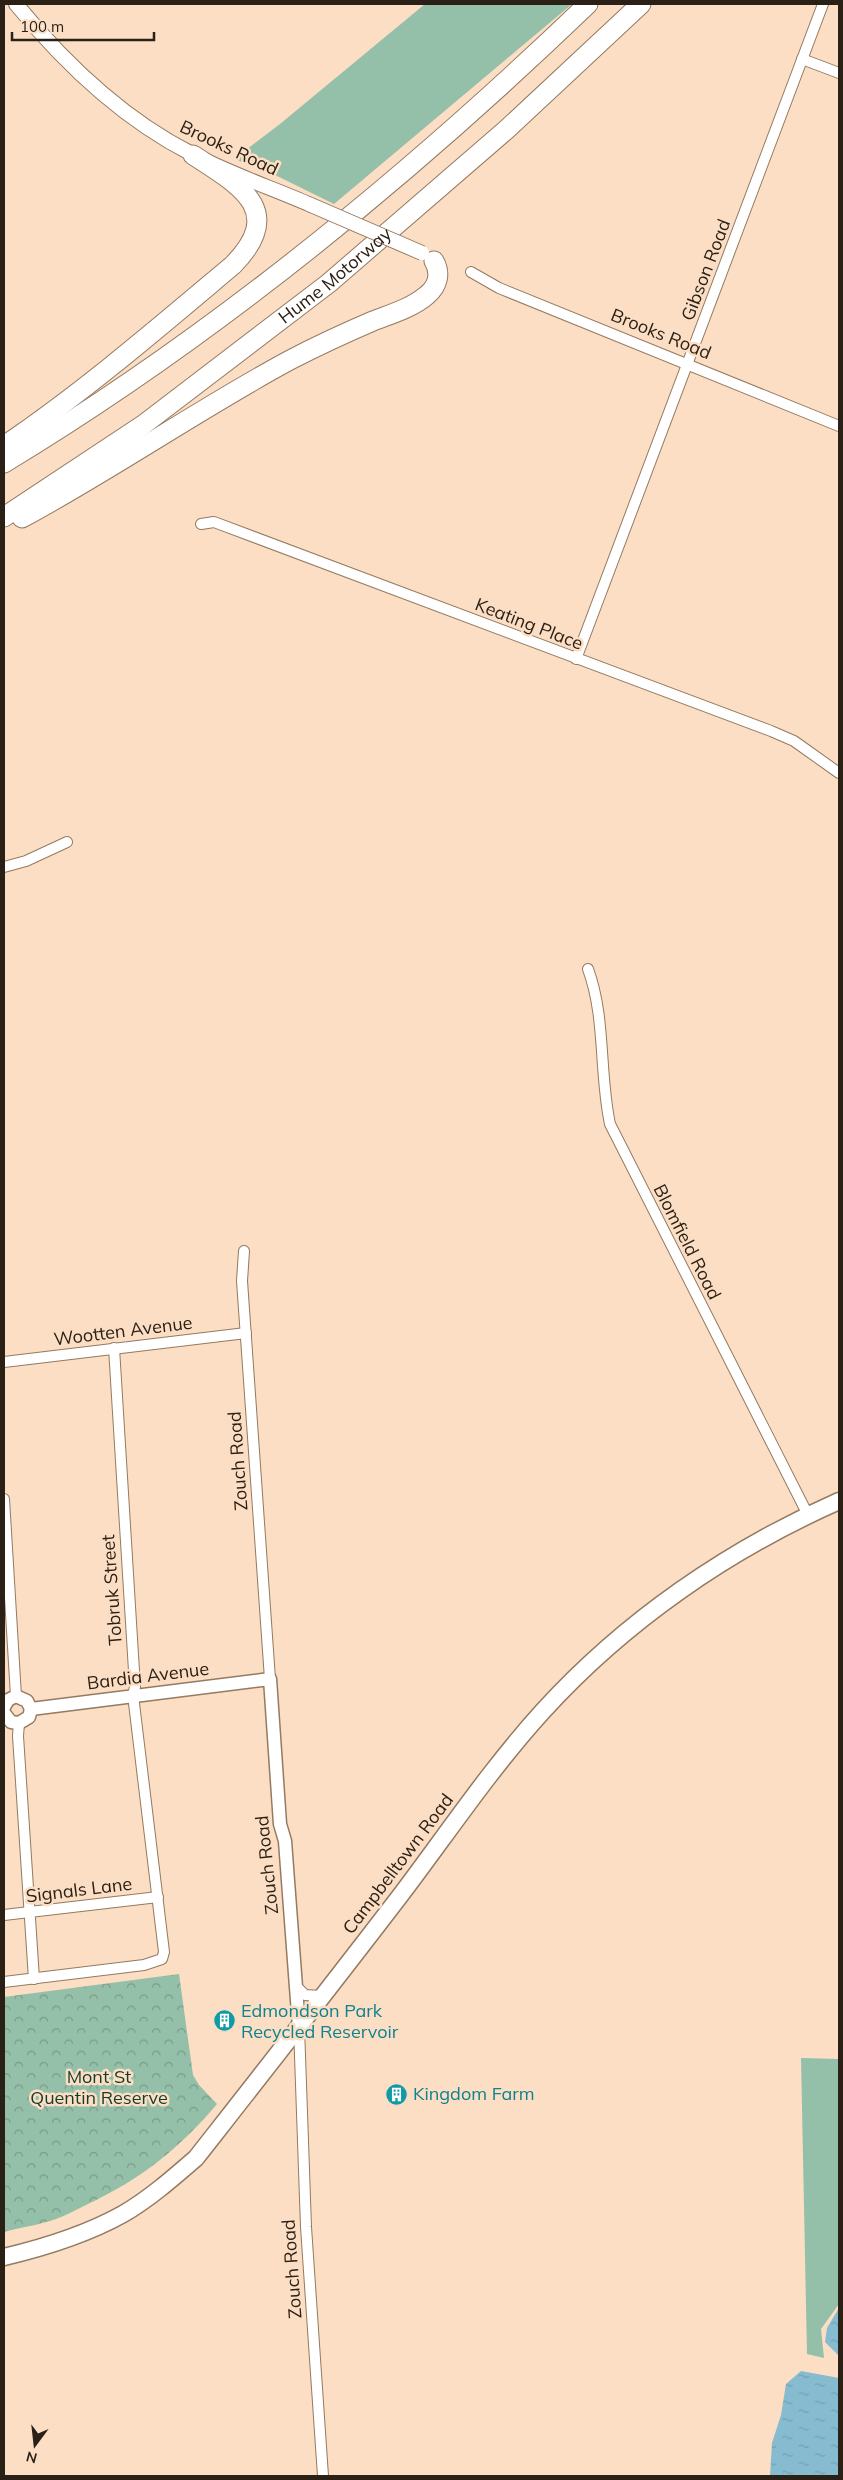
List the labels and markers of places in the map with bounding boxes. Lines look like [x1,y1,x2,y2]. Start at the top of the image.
place label: Edmondson Park Recycled Reservoir [241,1999,399,2043]
building icon: Edmondson Park Recycled Reservoir [213,2009,237,2033]
building icon: Kingdom Farm [385,2082,409,2106]
place label: Kingdom Farm [413,2082,535,2105]

